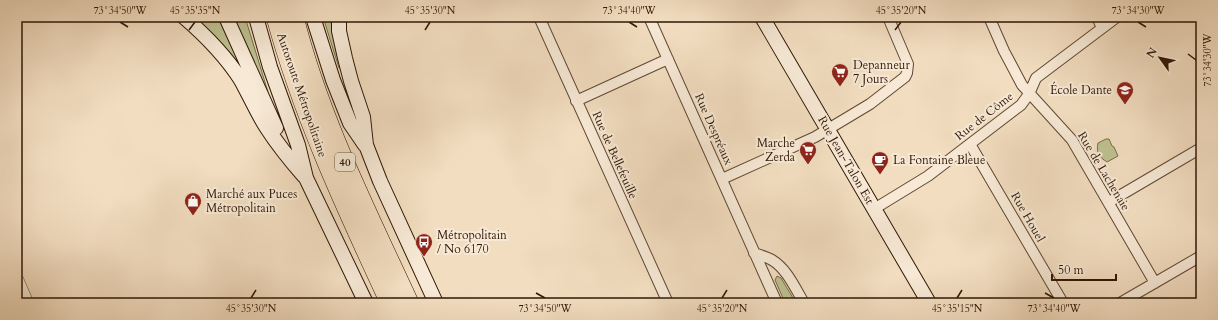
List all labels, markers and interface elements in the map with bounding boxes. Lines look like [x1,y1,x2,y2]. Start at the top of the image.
text: 73°34'50"W [93,4,148,18]
text: 45°35'35"N [170,4,221,18]
text: 45°35'30"N [405,4,456,18]
text: 73°34'40"W [602,4,657,18]
text: 45°35'20"N [876,4,927,18]
text: 73°34'30"W [1111,4,1166,18]
street label: Autoroute Métropolitaine [273,31,331,159]
text: 73°34'30"W [1201,32,1215,87]
north arrow [1140,38,1180,78]
text: N [1143,44,1161,61]
place label: Depanneur 7 Jours [853,57,910,87]
supermarket icon: Depanneur 7 Jours [830,62,850,87]
school or university icon: École Dante [1115,80,1135,105]
place label: École Dante [1050,81,1112,98]
street label: Rue de Côme [952,88,1016,144]
street label: Rue Despréaux [691,91,737,167]
street label: Rue de Bellefeuille [588,109,642,201]
street label: Rue Jean-Talon Est [814,113,878,207]
street label: Rue de Lachenaie [1074,129,1134,213]
place label: Marche Zerda [757,135,796,165]
supermarket icon: Marche Zerda [798,140,818,165]
cafe icon: La Fontaine Bleue [870,150,890,175]
place label: La Fontaine Bleue [893,152,985,168]
road number: 40 [335,153,355,171]
place label: Marché aux Puces Métropolitain [206,186,297,216]
street label: Rue Houel [1007,189,1049,245]
shop icon: Marché aux Puces Métropolitain [183,191,203,216]
place label: Métropolitain / No 6170 [437,227,507,257]
bus stop icon: Métropolitain / No 6170 [414,232,434,257]
scale bar [1052,256,1116,282]
text: 50 m [1058,262,1085,278]
text: 45°35'30"N [226,302,277,316]
text: 73°34'50"W [518,302,573,316]
text: 45°35'20"N [697,302,748,316]
text: 45°35'15"N [932,302,983,316]
text: 73°34'40"W [1027,302,1082,316]

